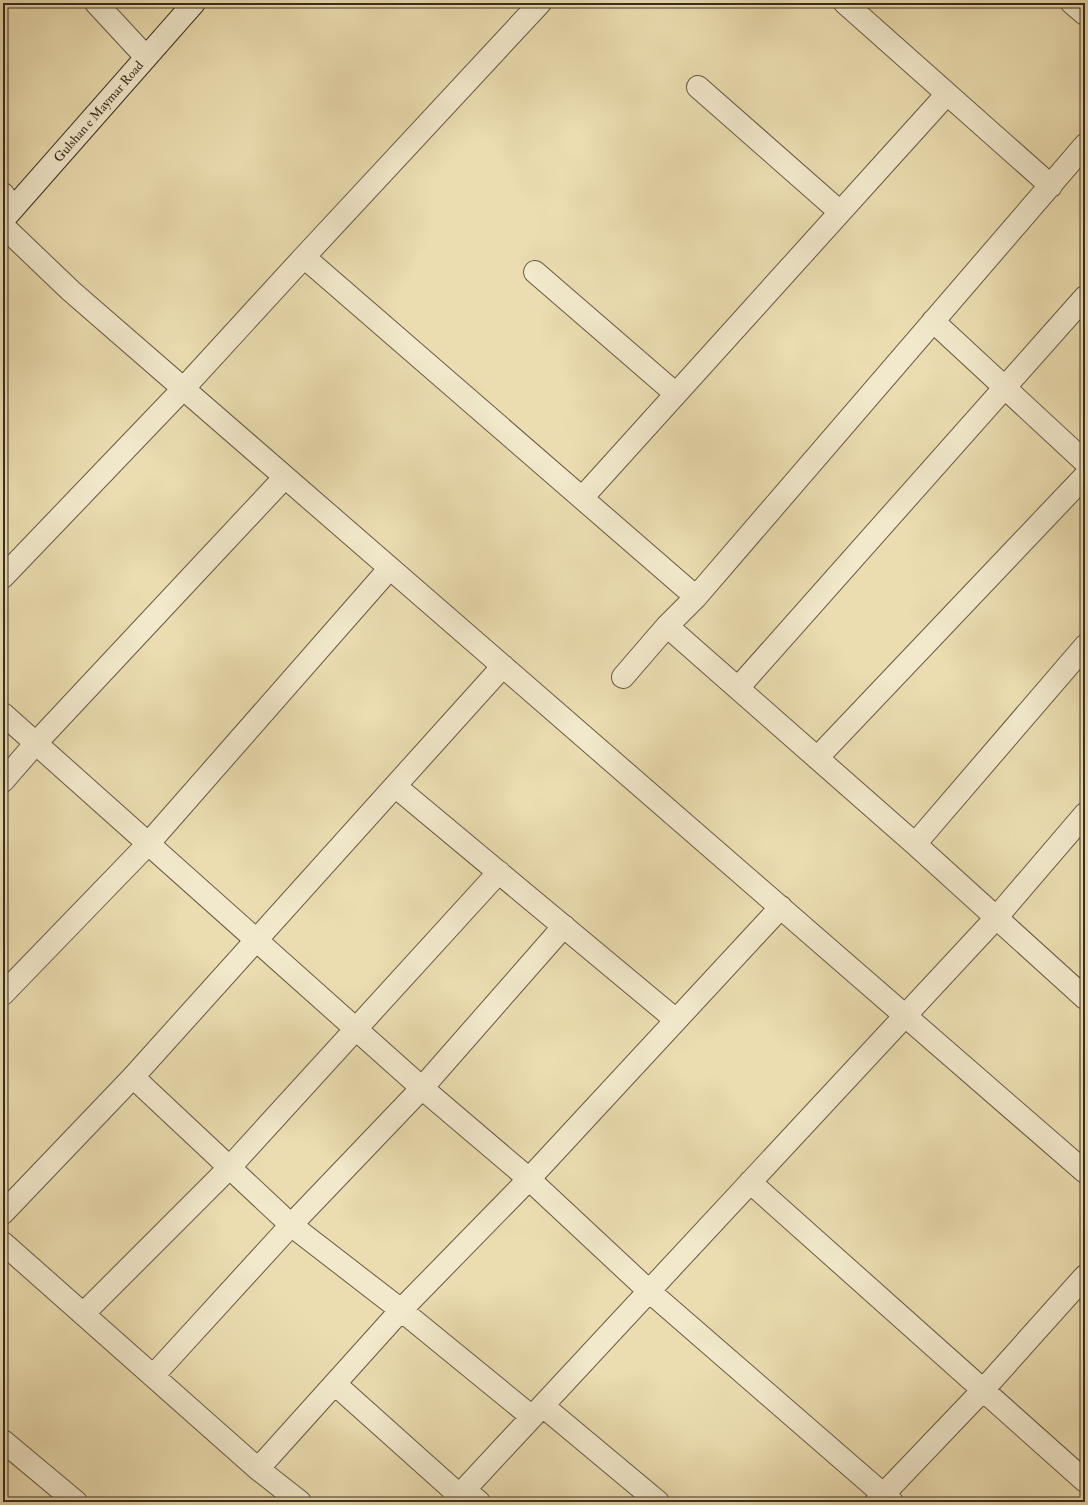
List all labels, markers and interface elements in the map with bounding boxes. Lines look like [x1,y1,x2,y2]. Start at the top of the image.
street label: Gulshan e Maymar Road [50,57,148,166]

